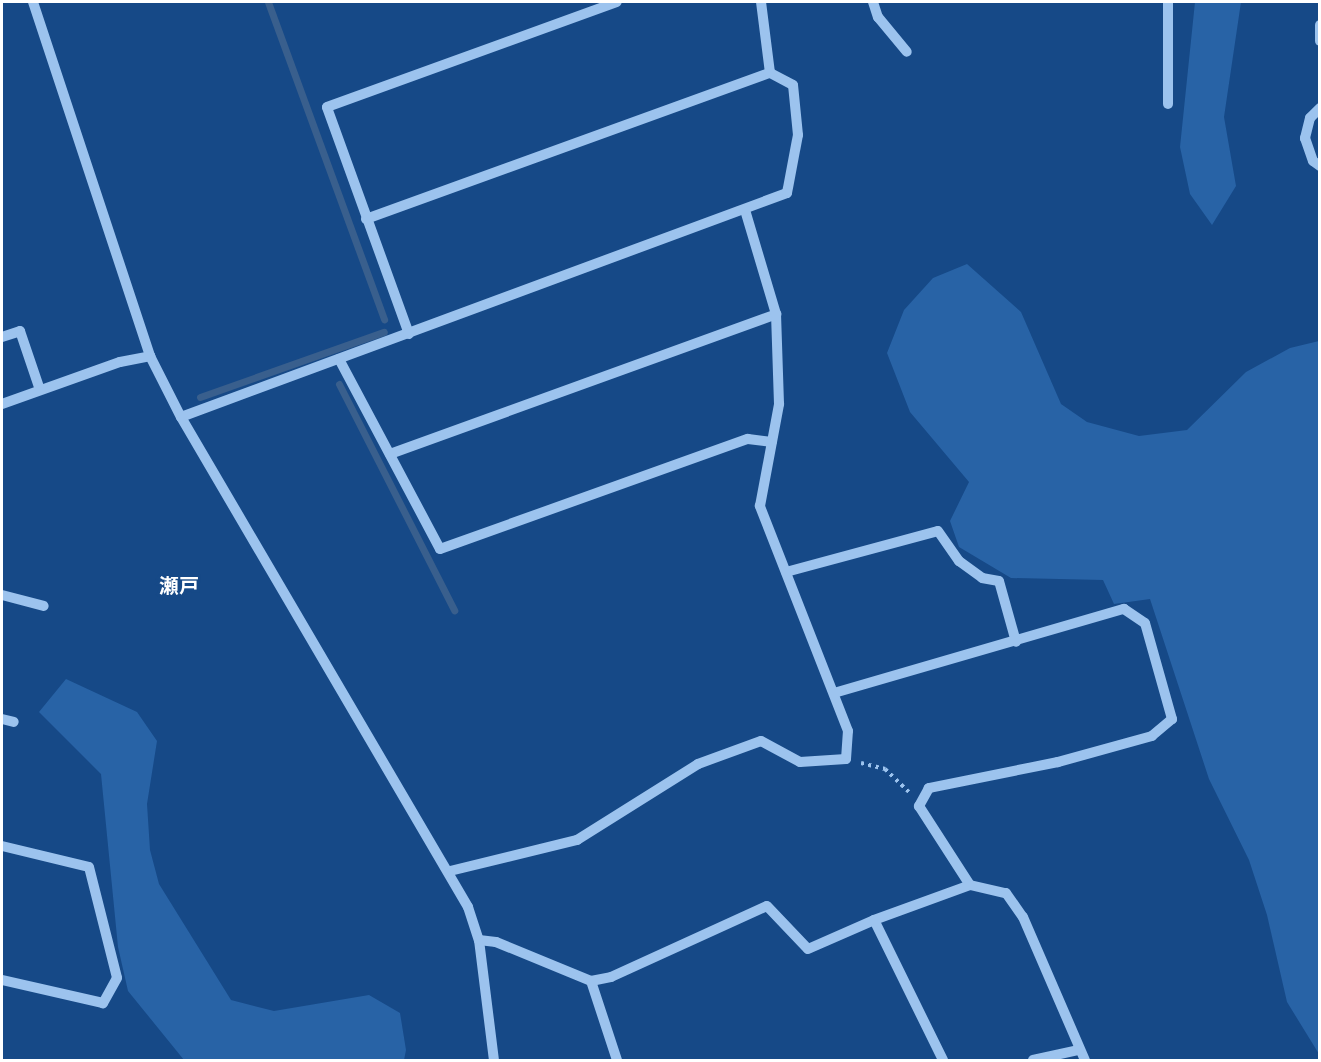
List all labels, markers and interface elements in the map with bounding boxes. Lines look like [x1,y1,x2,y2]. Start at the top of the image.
district label: 瀬戸 [159,574,199,598]

